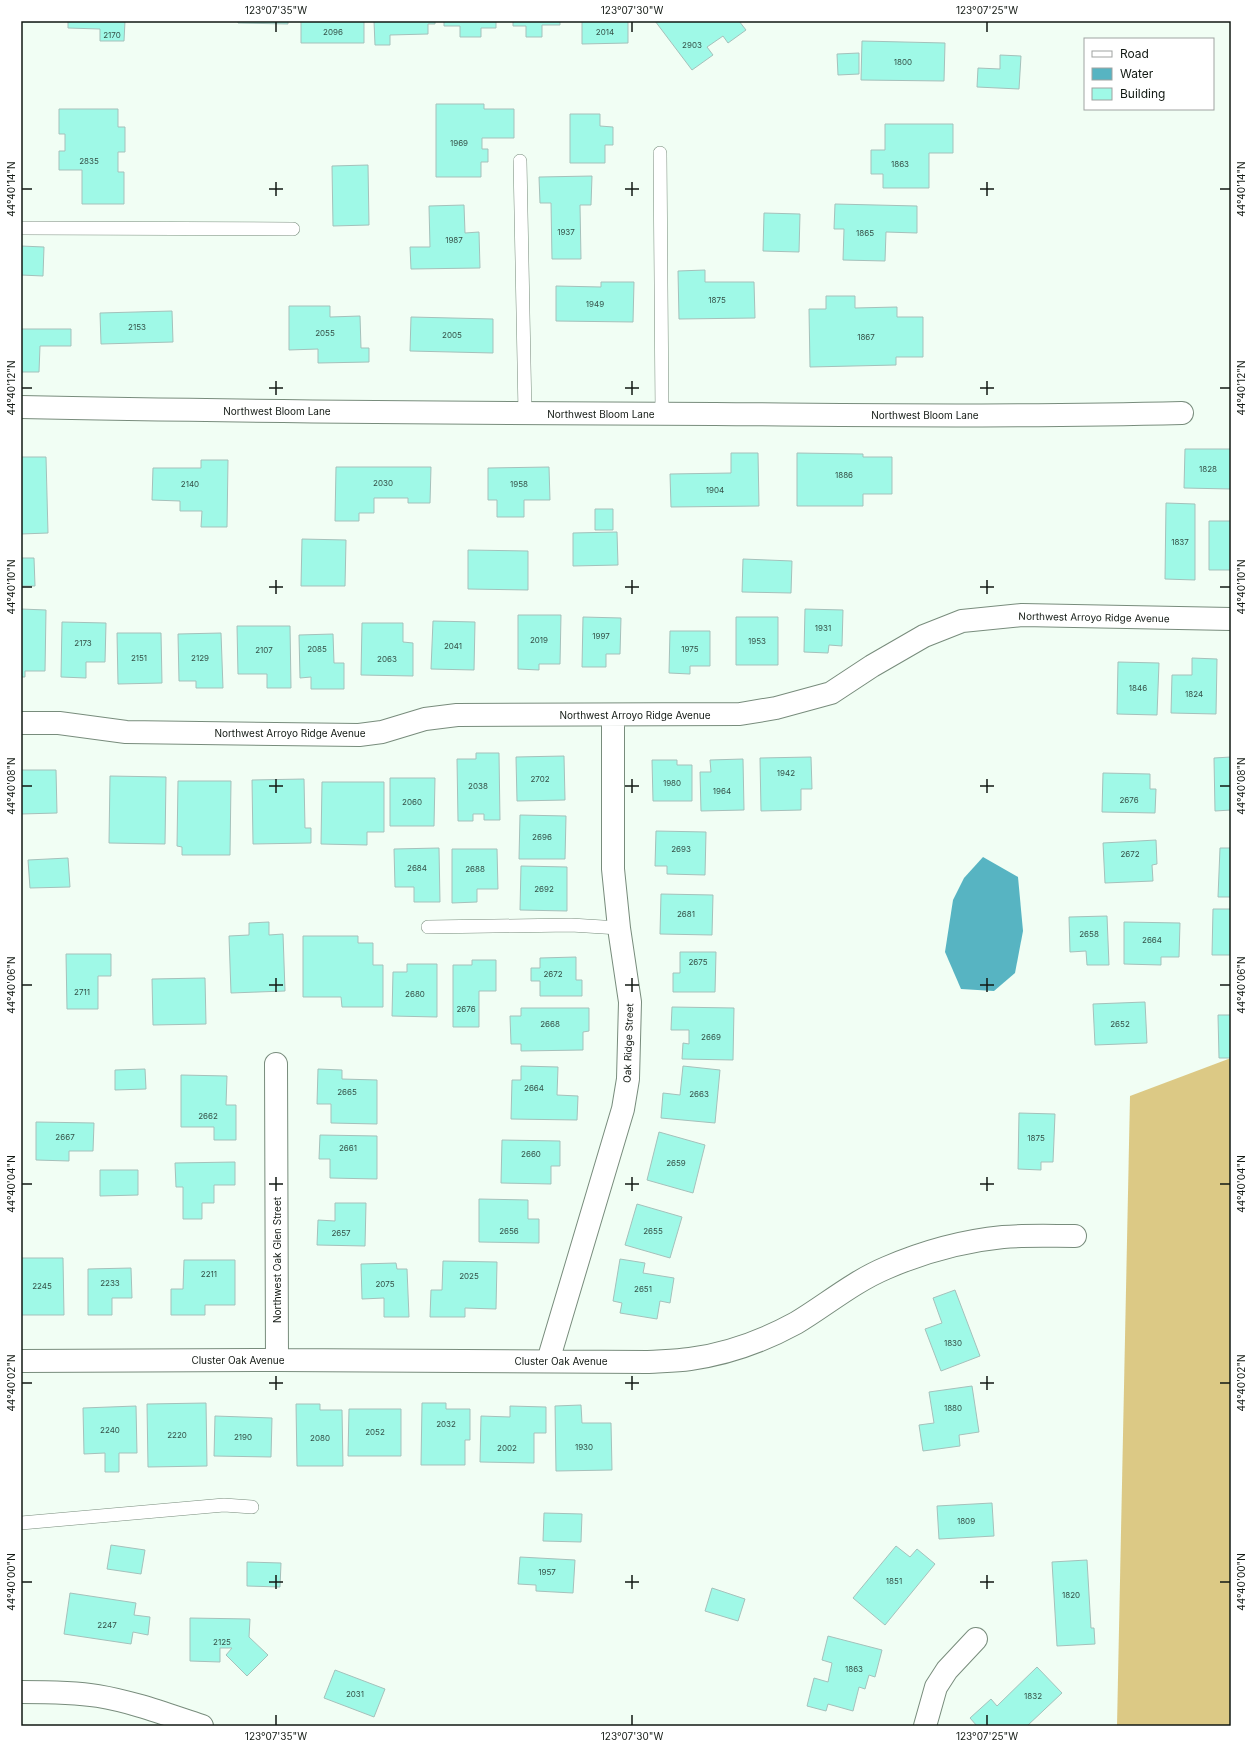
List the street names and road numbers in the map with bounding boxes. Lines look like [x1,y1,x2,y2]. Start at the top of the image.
street label: Northwest Bloom Lane [223,405,331,417]
street label: Northwest Bloom Lane [547,408,655,420]
street label: Northwest Bloom Lane [871,409,979,421]
street label: Northwest Arroyo Ridge Avenue [1018,610,1170,624]
street label: Northwest Arroyo Ridge Avenue [559,709,711,721]
street label: Northwest Arroyo Ridge Avenue [214,727,366,739]
street label: Oak Ridge Street [621,1002,635,1083]
street label: Northwest Oak Glen Street [271,1196,283,1323]
street label: Cluster Oak Avenue [191,1354,285,1366]
street label: Cluster Oak Avenue [514,1355,608,1367]

